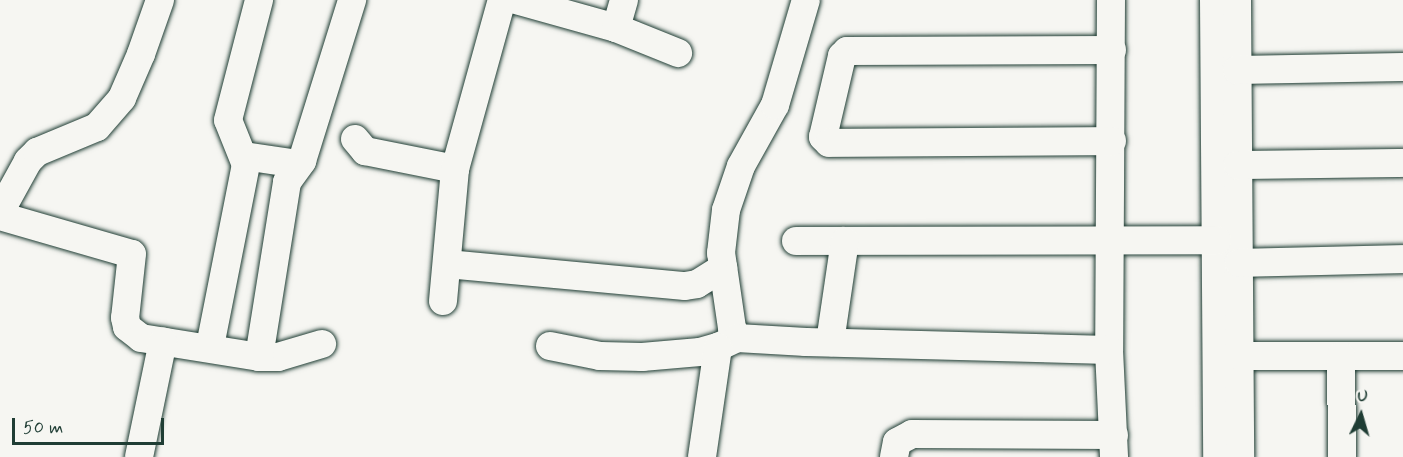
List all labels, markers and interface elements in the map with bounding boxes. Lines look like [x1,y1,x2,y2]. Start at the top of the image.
north arrow [1331,385,1391,445]
text: U [1357,386,1369,407]
scale bar [15,406,166,444]
text: 50 m [23,416,63,440]

